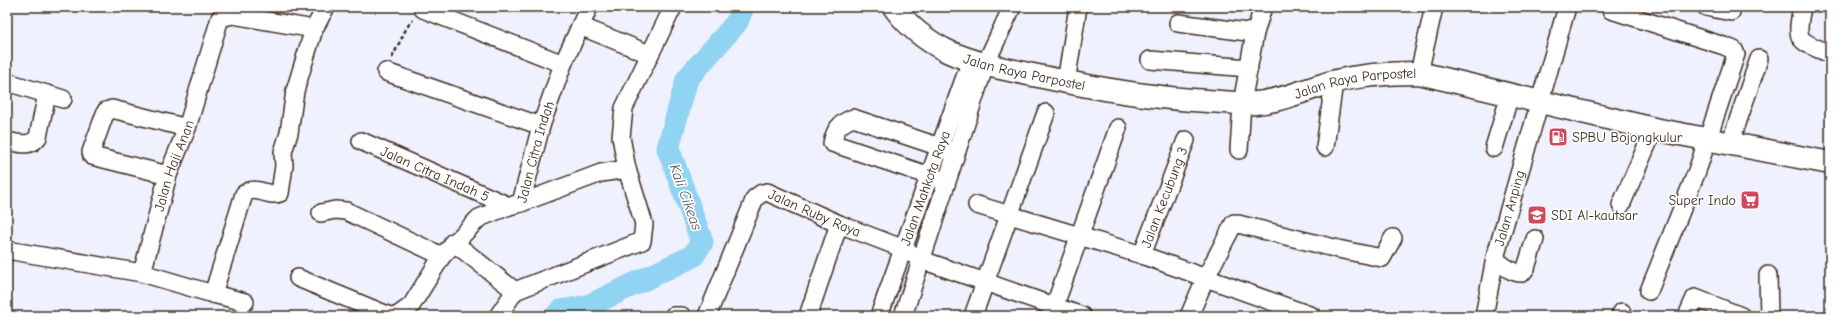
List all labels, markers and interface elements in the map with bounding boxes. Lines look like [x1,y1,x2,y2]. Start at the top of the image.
street label: Jalan Raya Parpostel [961,50,1087,94]
street label: Jalan Raya Parpostel [1292,65,1416,103]
street label: Jalan Citra Indah [513,99,558,204]
street label: Jalan Haji Anan [151,118,198,213]
fuel station icon: SPBU Bojongkulur [1547,126,1569,148]
street label: Jalan Mahkota Raya [897,128,954,248]
place label: SPBU Bojongkulur [1572,129,1683,146]
street label: Jalan Citra Indah 5 [378,143,492,205]
street label: Jalan Kecubung 3 [1138,144,1192,250]
water label: Kali Cikeas [666,161,707,233]
street label: Jalan Anping [1491,168,1529,248]
street label: Jalan Ruby Raya [766,186,863,241]
supermarket icon: Super Indo [1739,189,1761,211]
place label: Super Indo [1668,192,1736,209]
school or university icon: SDI Al-kautsar [1526,204,1548,226]
place label: SDI Al-kautsar [1551,207,1638,224]

